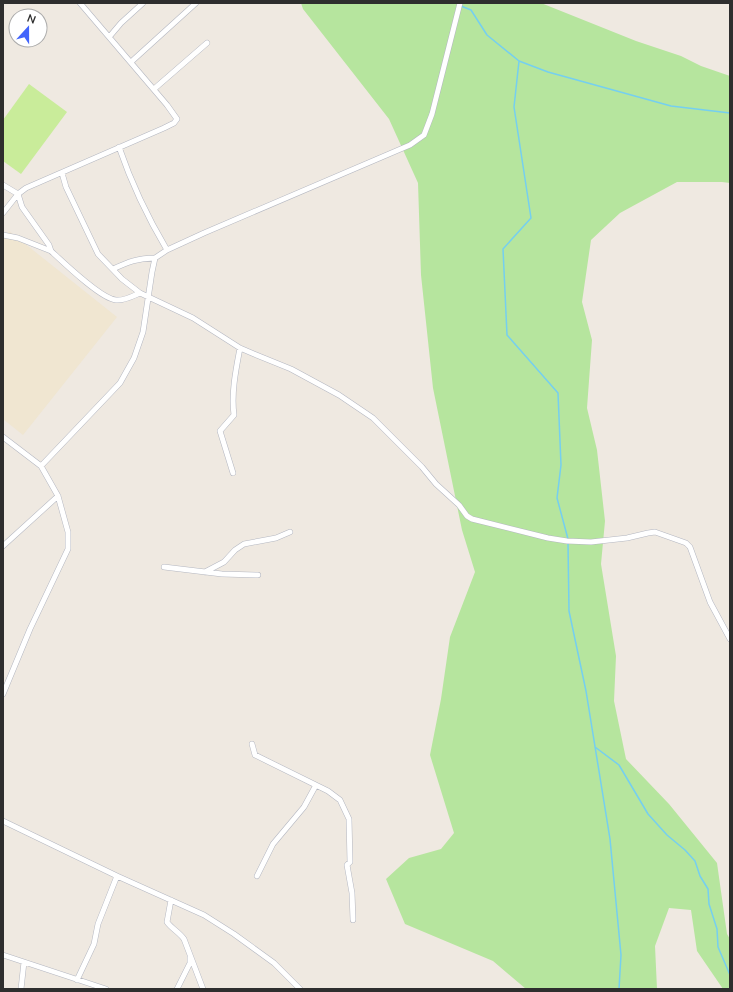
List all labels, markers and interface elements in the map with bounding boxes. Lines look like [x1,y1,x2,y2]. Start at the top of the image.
north arrow [8,8,48,48]
text: N [25,11,38,27]

